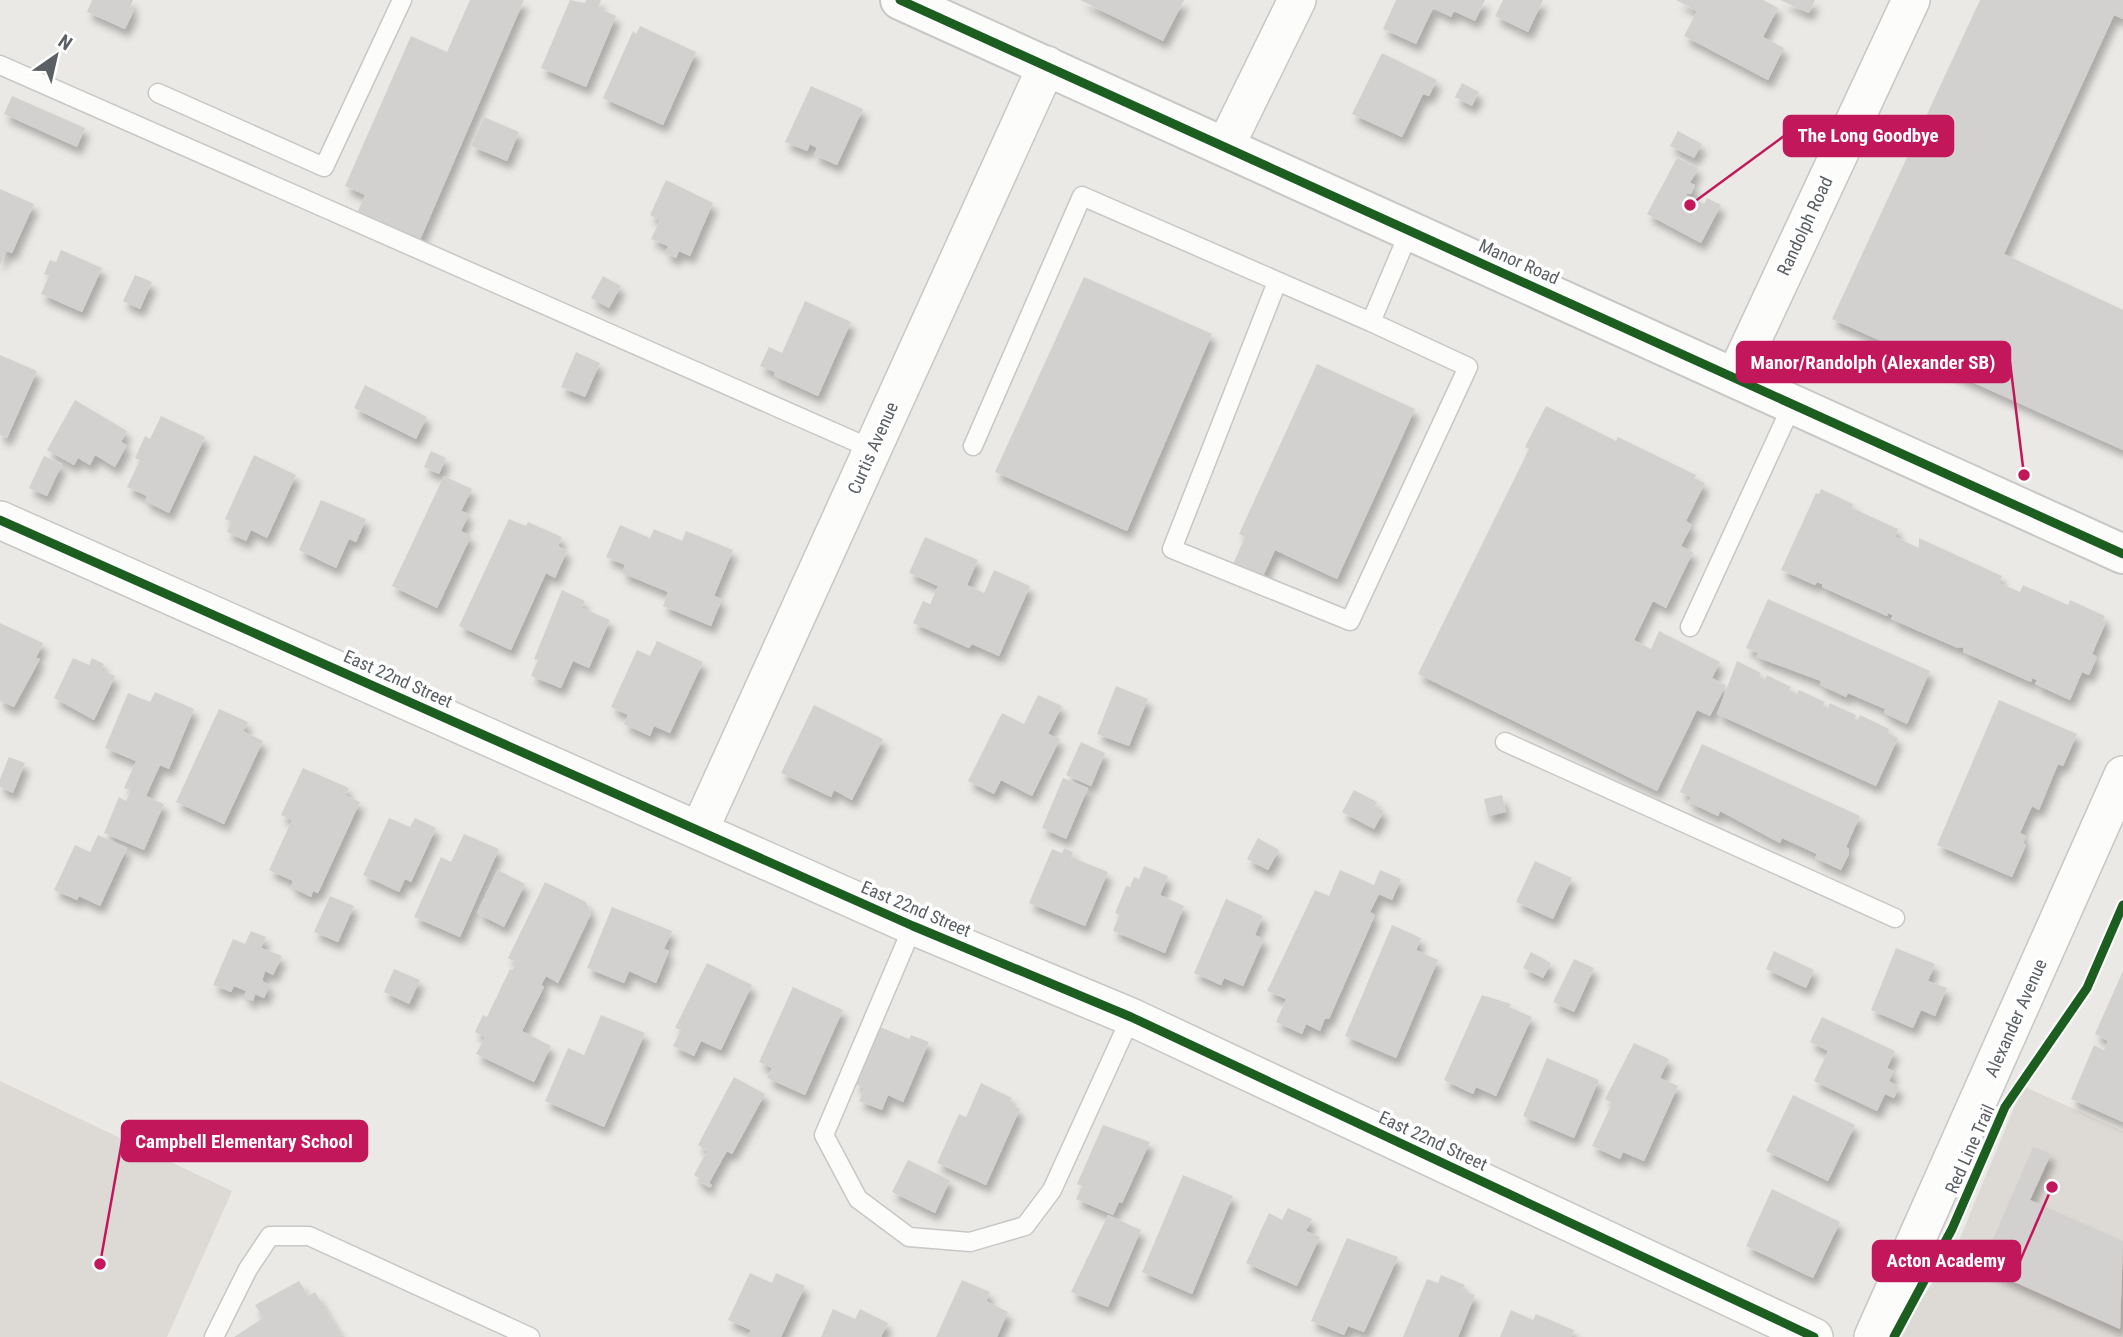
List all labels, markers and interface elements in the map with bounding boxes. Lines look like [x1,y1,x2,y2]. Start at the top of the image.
north arrow [21,21,91,91]
text: N [54,30,76,55]
callout: The Long Goodbye [1784,116,1953,156]
text: The Long Goodbye [1797,124,1939,147]
street label: Randolph Road [1772,173,1837,279]
street label: Manor Road [1476,235,1563,289]
callout: Manor/Randolph (Alexander SB) [1737,342,2010,382]
text: Manor/Randolph (Alexander SB) [1751,351,1995,374]
street label: Curtis Avenue [843,399,902,497]
street label: East 22nd Street [341,645,456,712]
street label: East 22nd Street [858,876,974,941]
street label: Alexander Avenue [1980,956,2051,1080]
street label: Red Line Trail [1941,1101,1999,1197]
street label: East 22nd Street [1376,1106,1491,1175]
callout: Campbell Elementary School [122,1121,367,1161]
text: Campbell Elementary School [135,1130,353,1153]
callout: Acton Academy [1873,1241,2020,1281]
text: Acton Academy [1887,1249,2006,1272]

